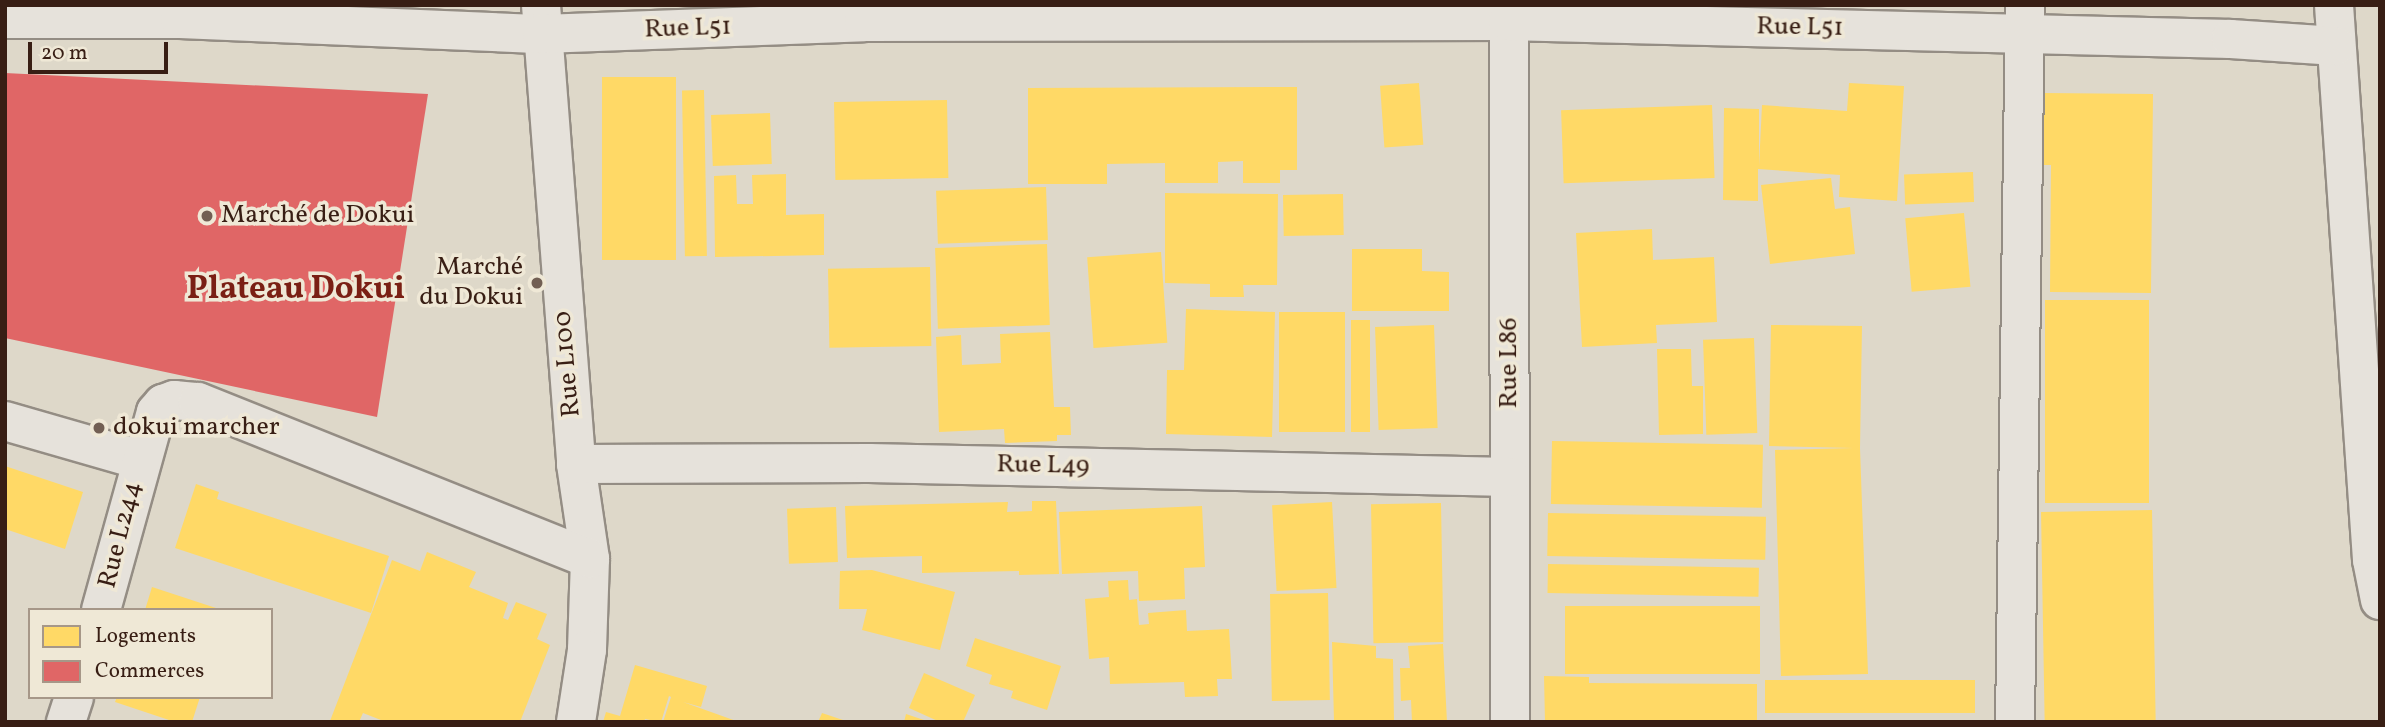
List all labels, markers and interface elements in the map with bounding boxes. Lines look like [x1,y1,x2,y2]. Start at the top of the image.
street label: Rue L51 [644,12,732,46]
street label: Rue L51 [1756,12,1844,44]
scale bar [32,28,172,72]
text: 20 m [41,39,87,68]
place label: Marché de Dokui [221,200,414,232]
marker: Marché de Dokui [199,208,215,224]
place label: Marché du Dokui [419,252,523,314]
district label: Plateau Dokui [187,271,405,311]
marker: Marché du Dokui [529,275,545,291]
street label: Rue L100 [548,310,588,418]
street label: Rue L86 [1494,318,1526,408]
place label: dokui marcher [113,412,280,444]
marker: dokui marcher [91,420,107,436]
street label: Rue L49 [996,450,1090,482]
street label: Rue L244 [93,478,149,592]
legend [28,608,273,699]
text: Logements [95,622,196,651]
text: Commerces [95,657,204,686]

